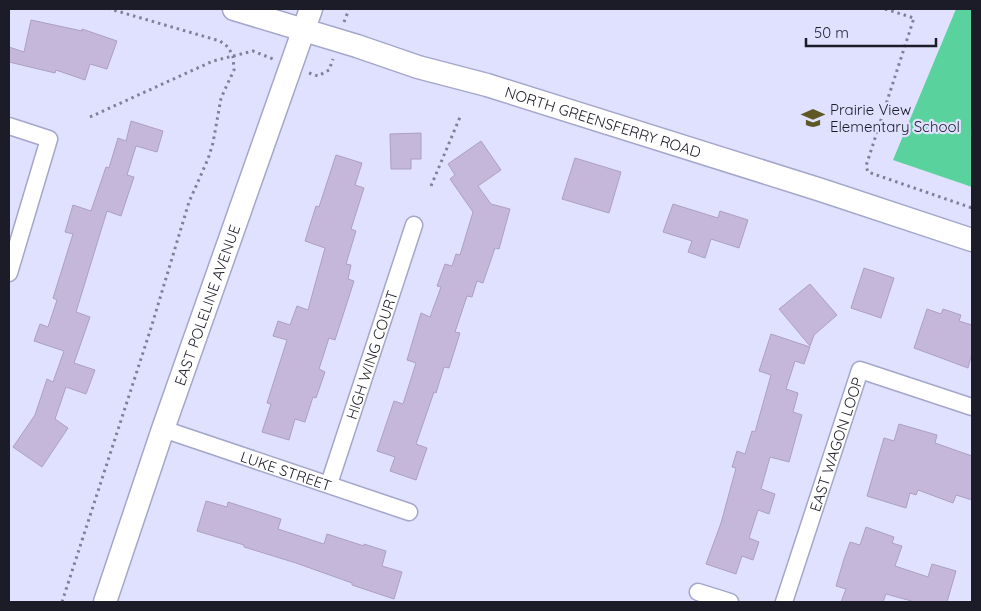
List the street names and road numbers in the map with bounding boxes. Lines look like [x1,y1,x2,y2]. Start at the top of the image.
street label: NORTH GREENSFERRY ROAD [503,82,704,161]
street label: EAST POLELINE AVENUE [170,222,244,388]
street label: HIGH WING COURT [341,288,401,422]
street label: EAST WAGON LOOP [805,375,867,514]
street label: LUKE STREET [238,446,334,495]

